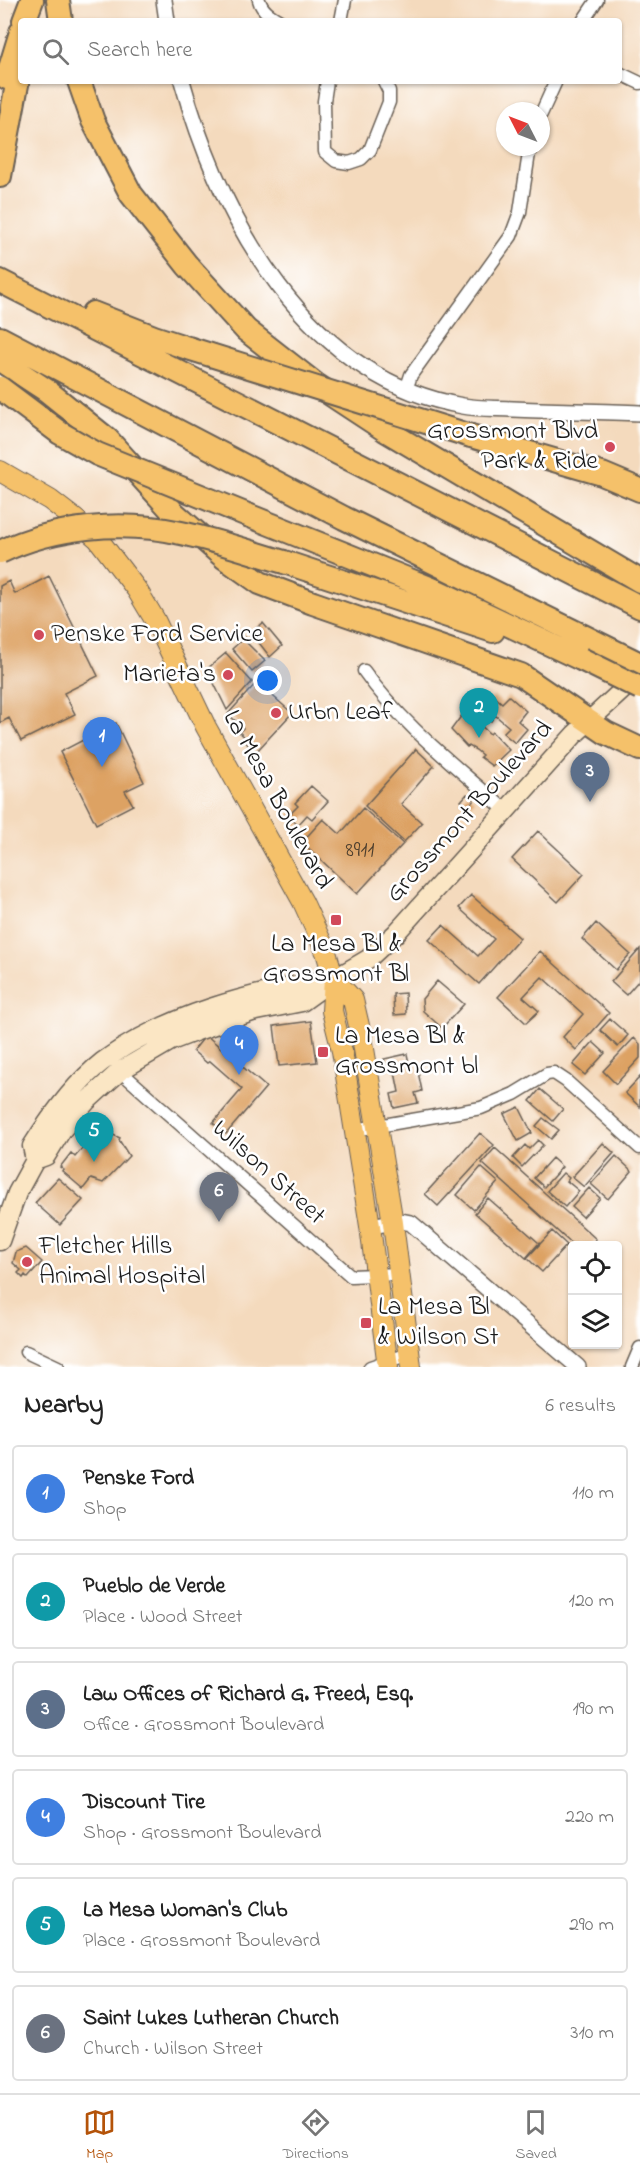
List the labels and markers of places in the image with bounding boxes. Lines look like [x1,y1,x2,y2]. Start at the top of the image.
place label: Grossmont Blvd Park & Ride [427,413,598,481]
marker: Grossmont Blvd Park & Ride [603,440,617,454]
place label: Penske Ford Service [51,616,264,654]
marker: Penske Ford Service [32,628,46,642]
place label: Marieta's [123,656,216,694]
marker: Marieta's [221,668,235,682]
pin: 2 [460,688,498,738]
place label: Urbn Leaf [288,694,394,732]
marker: Urbn Leaf [269,706,283,720]
pin: 1 [82,718,122,767]
pin: 3 [570,752,610,802]
marker: La Mesa Bl & Grossmont Bl [329,913,343,927]
place label: La Mesa Bl & Grossmont Bl [263,926,409,994]
place label: La Mesa Bl & Grossmont bl [335,1018,478,1086]
pin: 4 [220,1026,258,1075]
marker: La Mesa Bl & Grossmont bl [316,1045,330,1059]
pin: 5 [74,1112,113,1162]
pin: 6 [200,1172,238,1222]
place label: Fletcher Hills Animal Hospital [38,1228,205,1296]
marker: Fletcher Hills Animal Hospital [20,1255,34,1269]
place label: La Mesa Bl & Wilson St [378,1289,499,1357]
marker: La Mesa Bl & Wilson St [359,1316,373,1330]

